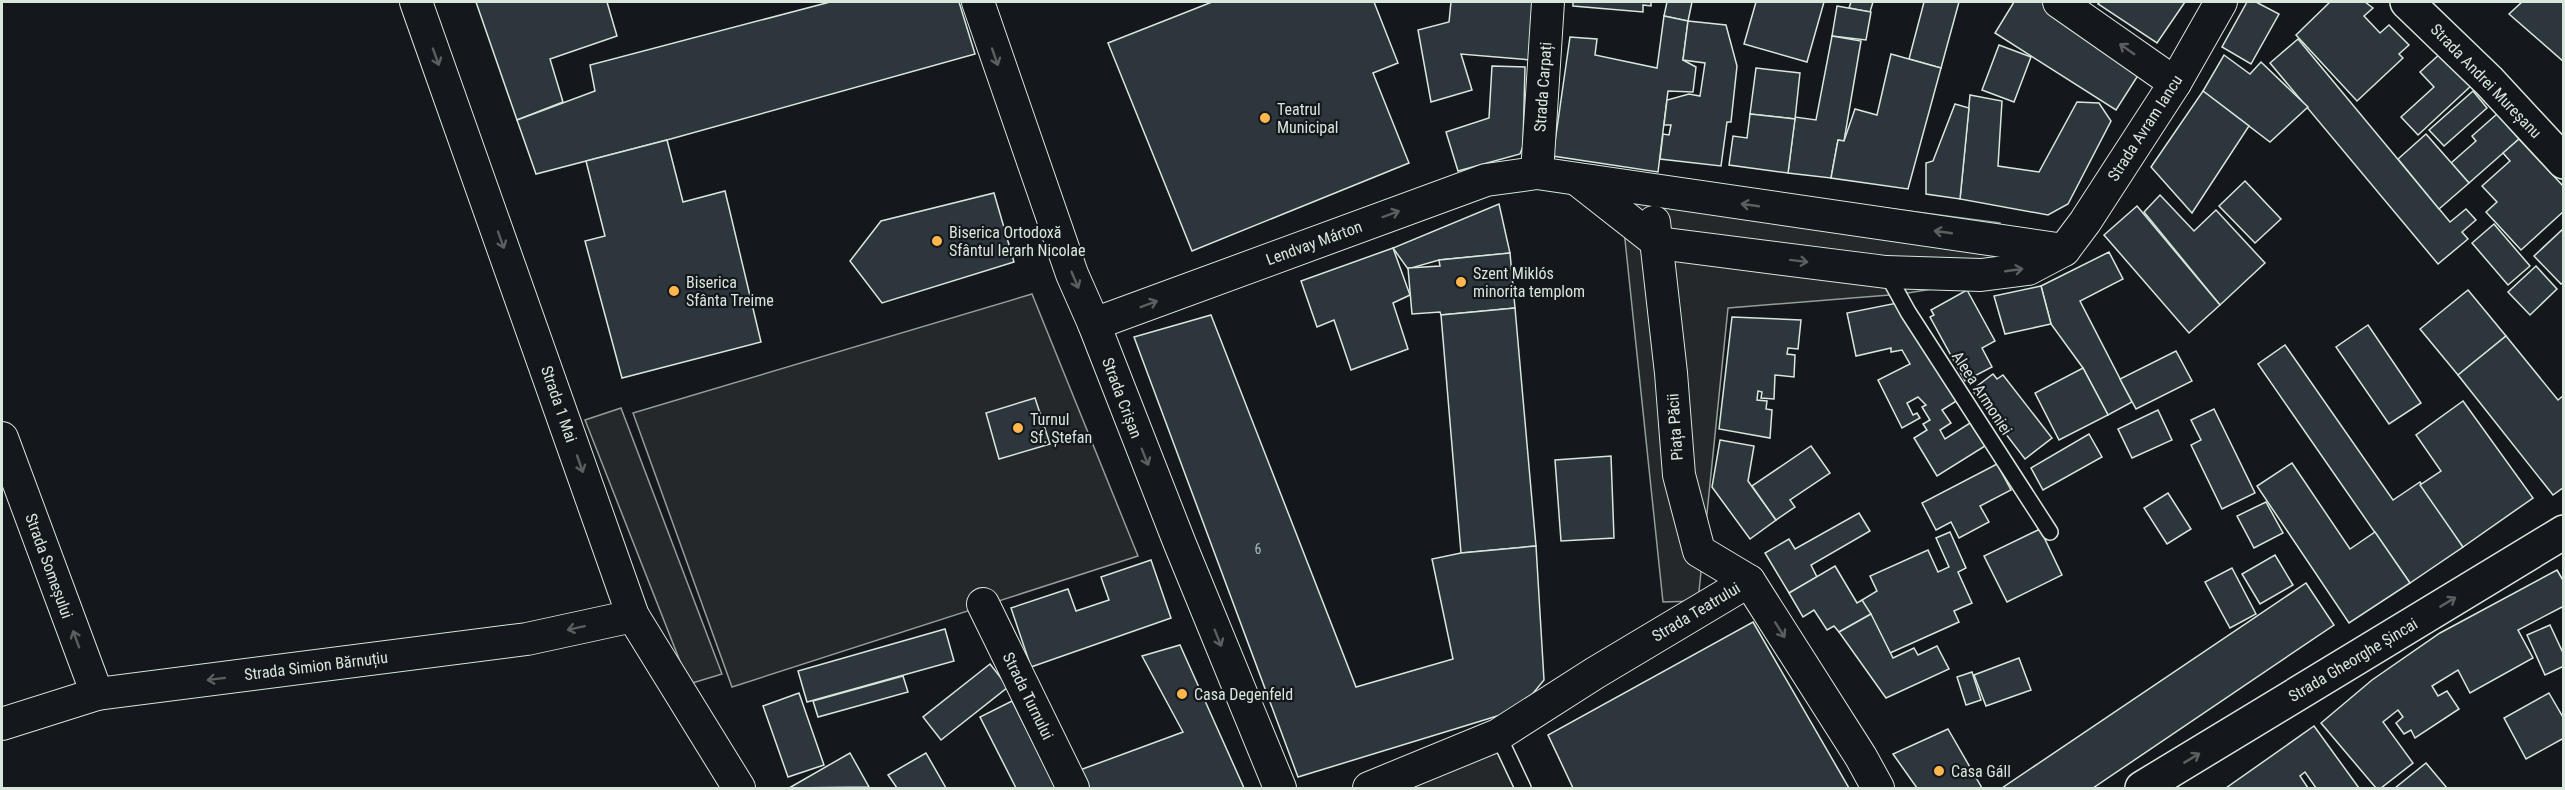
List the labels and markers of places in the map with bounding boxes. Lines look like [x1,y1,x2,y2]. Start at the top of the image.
place label: Teatrul Municipal [1277,100,1339,137]
marker: Teatrul Municipal [1258,111,1272,125]
place label: Biserica Ortodoxă Sfântul Ierarh Nicolae [949,223,1085,260]
marker: Biserica Ortodoxă Sfântul Ierarh Nicolae [930,234,944,248]
place label: Szent Miklós minorita templom [1473,264,1585,301]
place label: Biserica Sfânta Treime [686,273,774,310]
marker: Szent Miklós minorita templom [1454,275,1468,289]
marker: Biserica Sfânta Treime [667,284,681,298]
place label: Turnul Sf. Ștefan [1030,410,1092,448]
marker: Turnul Sf. Ștefan [1011,421,1025,435]
place label: Casa Degenfeld [1194,685,1293,704]
marker: Casa Degenfeld [1175,687,1189,701]
place label: Casa Gáll [1951,762,2011,781]
marker: Casa Gáll [1932,764,1946,778]

